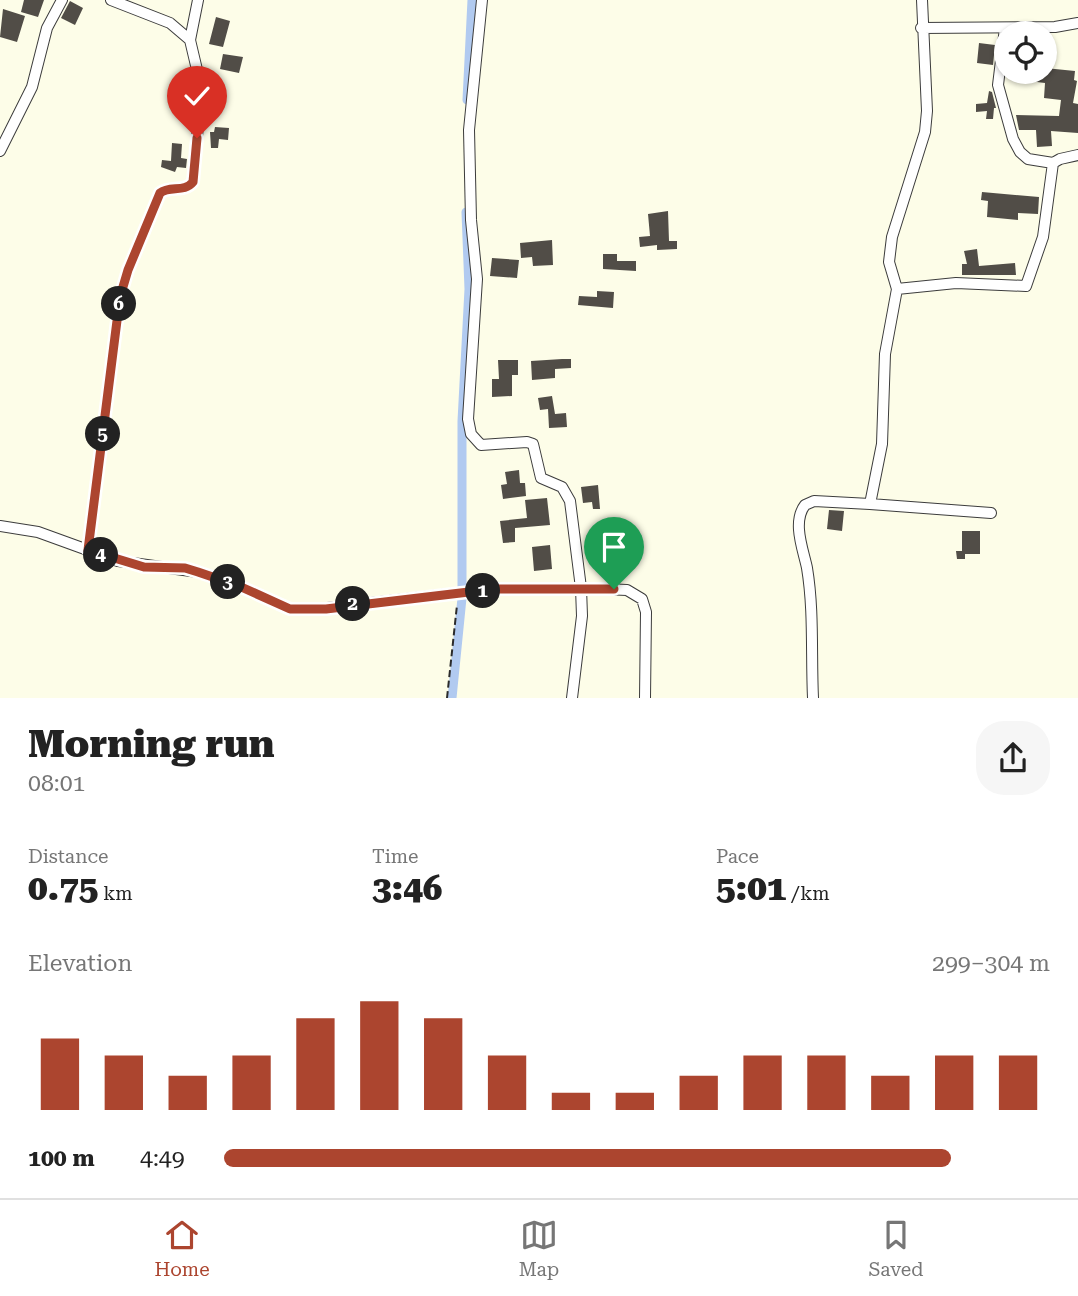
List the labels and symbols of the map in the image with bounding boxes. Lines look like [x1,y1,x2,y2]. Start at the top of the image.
pin [167,66,227,138]
pin: 6 [102,286,136,322]
pin: 5 [86,416,120,452]
pin [584,517,644,589]
pin: 4 [84,538,119,572]
pin: 3 [210,564,246,600]
pin: 1 [466,574,500,608]
pin: 2 [336,586,370,622]

